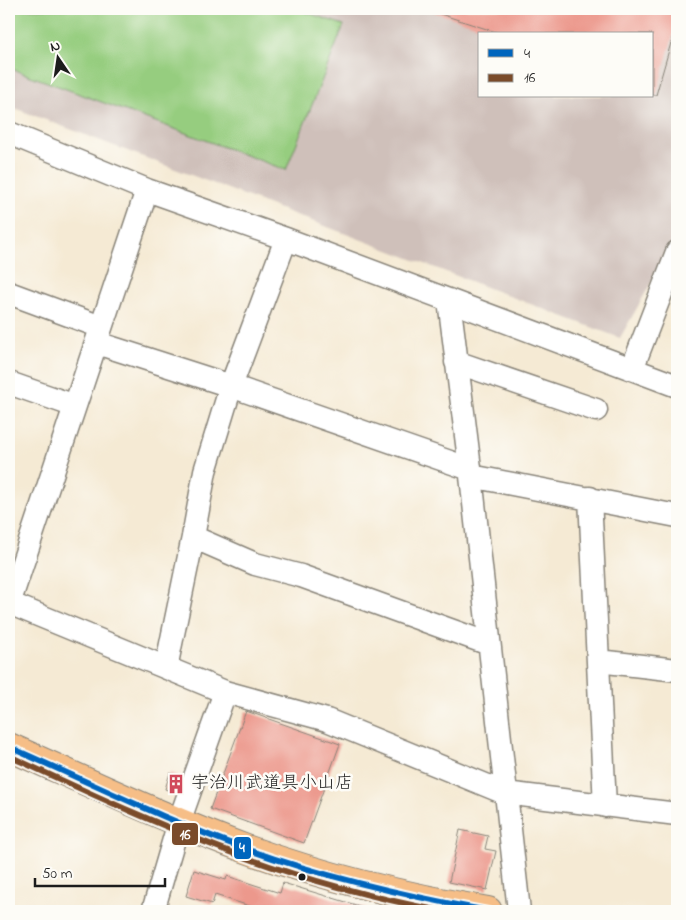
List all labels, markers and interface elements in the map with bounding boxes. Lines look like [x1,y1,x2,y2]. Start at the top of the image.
north arrow [32,32,82,82]
legend [478,32,654,98]
text: N [48,36,62,58]
text: 4 [524,43,530,65]
text: 16 [524,67,536,89]
place label: 宇治川武道具小山店 [191,771,353,797]
building icon: 宇治川武道具小山店 [165,773,187,795]
line badge: 16 [171,822,199,846]
text: 16 [180,825,191,846]
line badge: 4 [233,836,252,860]
text: 4 [238,838,245,859]
scale bar [35,855,165,887]
text: 50 m [42,863,73,885]
unlabelled marker [297,872,307,882]

